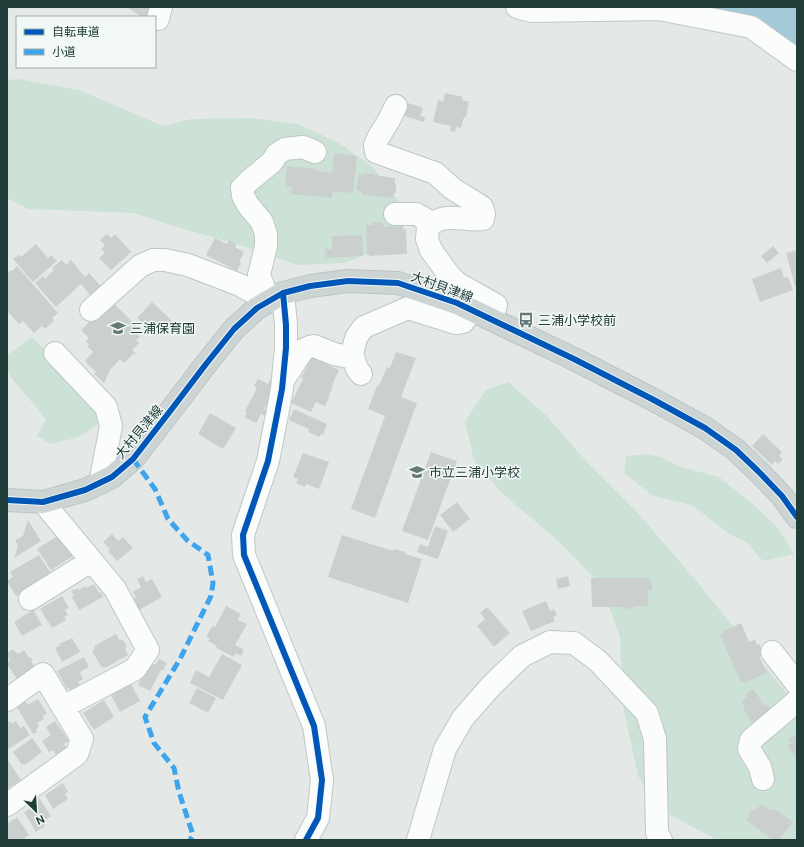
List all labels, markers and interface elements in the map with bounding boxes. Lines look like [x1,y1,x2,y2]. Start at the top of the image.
legend [16,16,156,68]
text: 自転車道 [52,24,100,40]
text: 小道 [52,44,76,60]
street label: 大村貝津線 [409,268,475,306]
bus stop icon: 三浦小学校前 [517,311,535,329]
place label: 三浦小学校前 [538,312,616,329]
school or university icon: 三浦保育園 [109,319,127,337]
place label: 三浦保育園 [130,320,195,337]
street label: 大村貝津線 [112,402,166,462]
school or university icon: 市立三浦小学校 [408,463,426,481]
place label: 市立三浦小学校 [429,464,520,481]
north arrow [16,791,56,831]
text: N [34,812,47,828]

